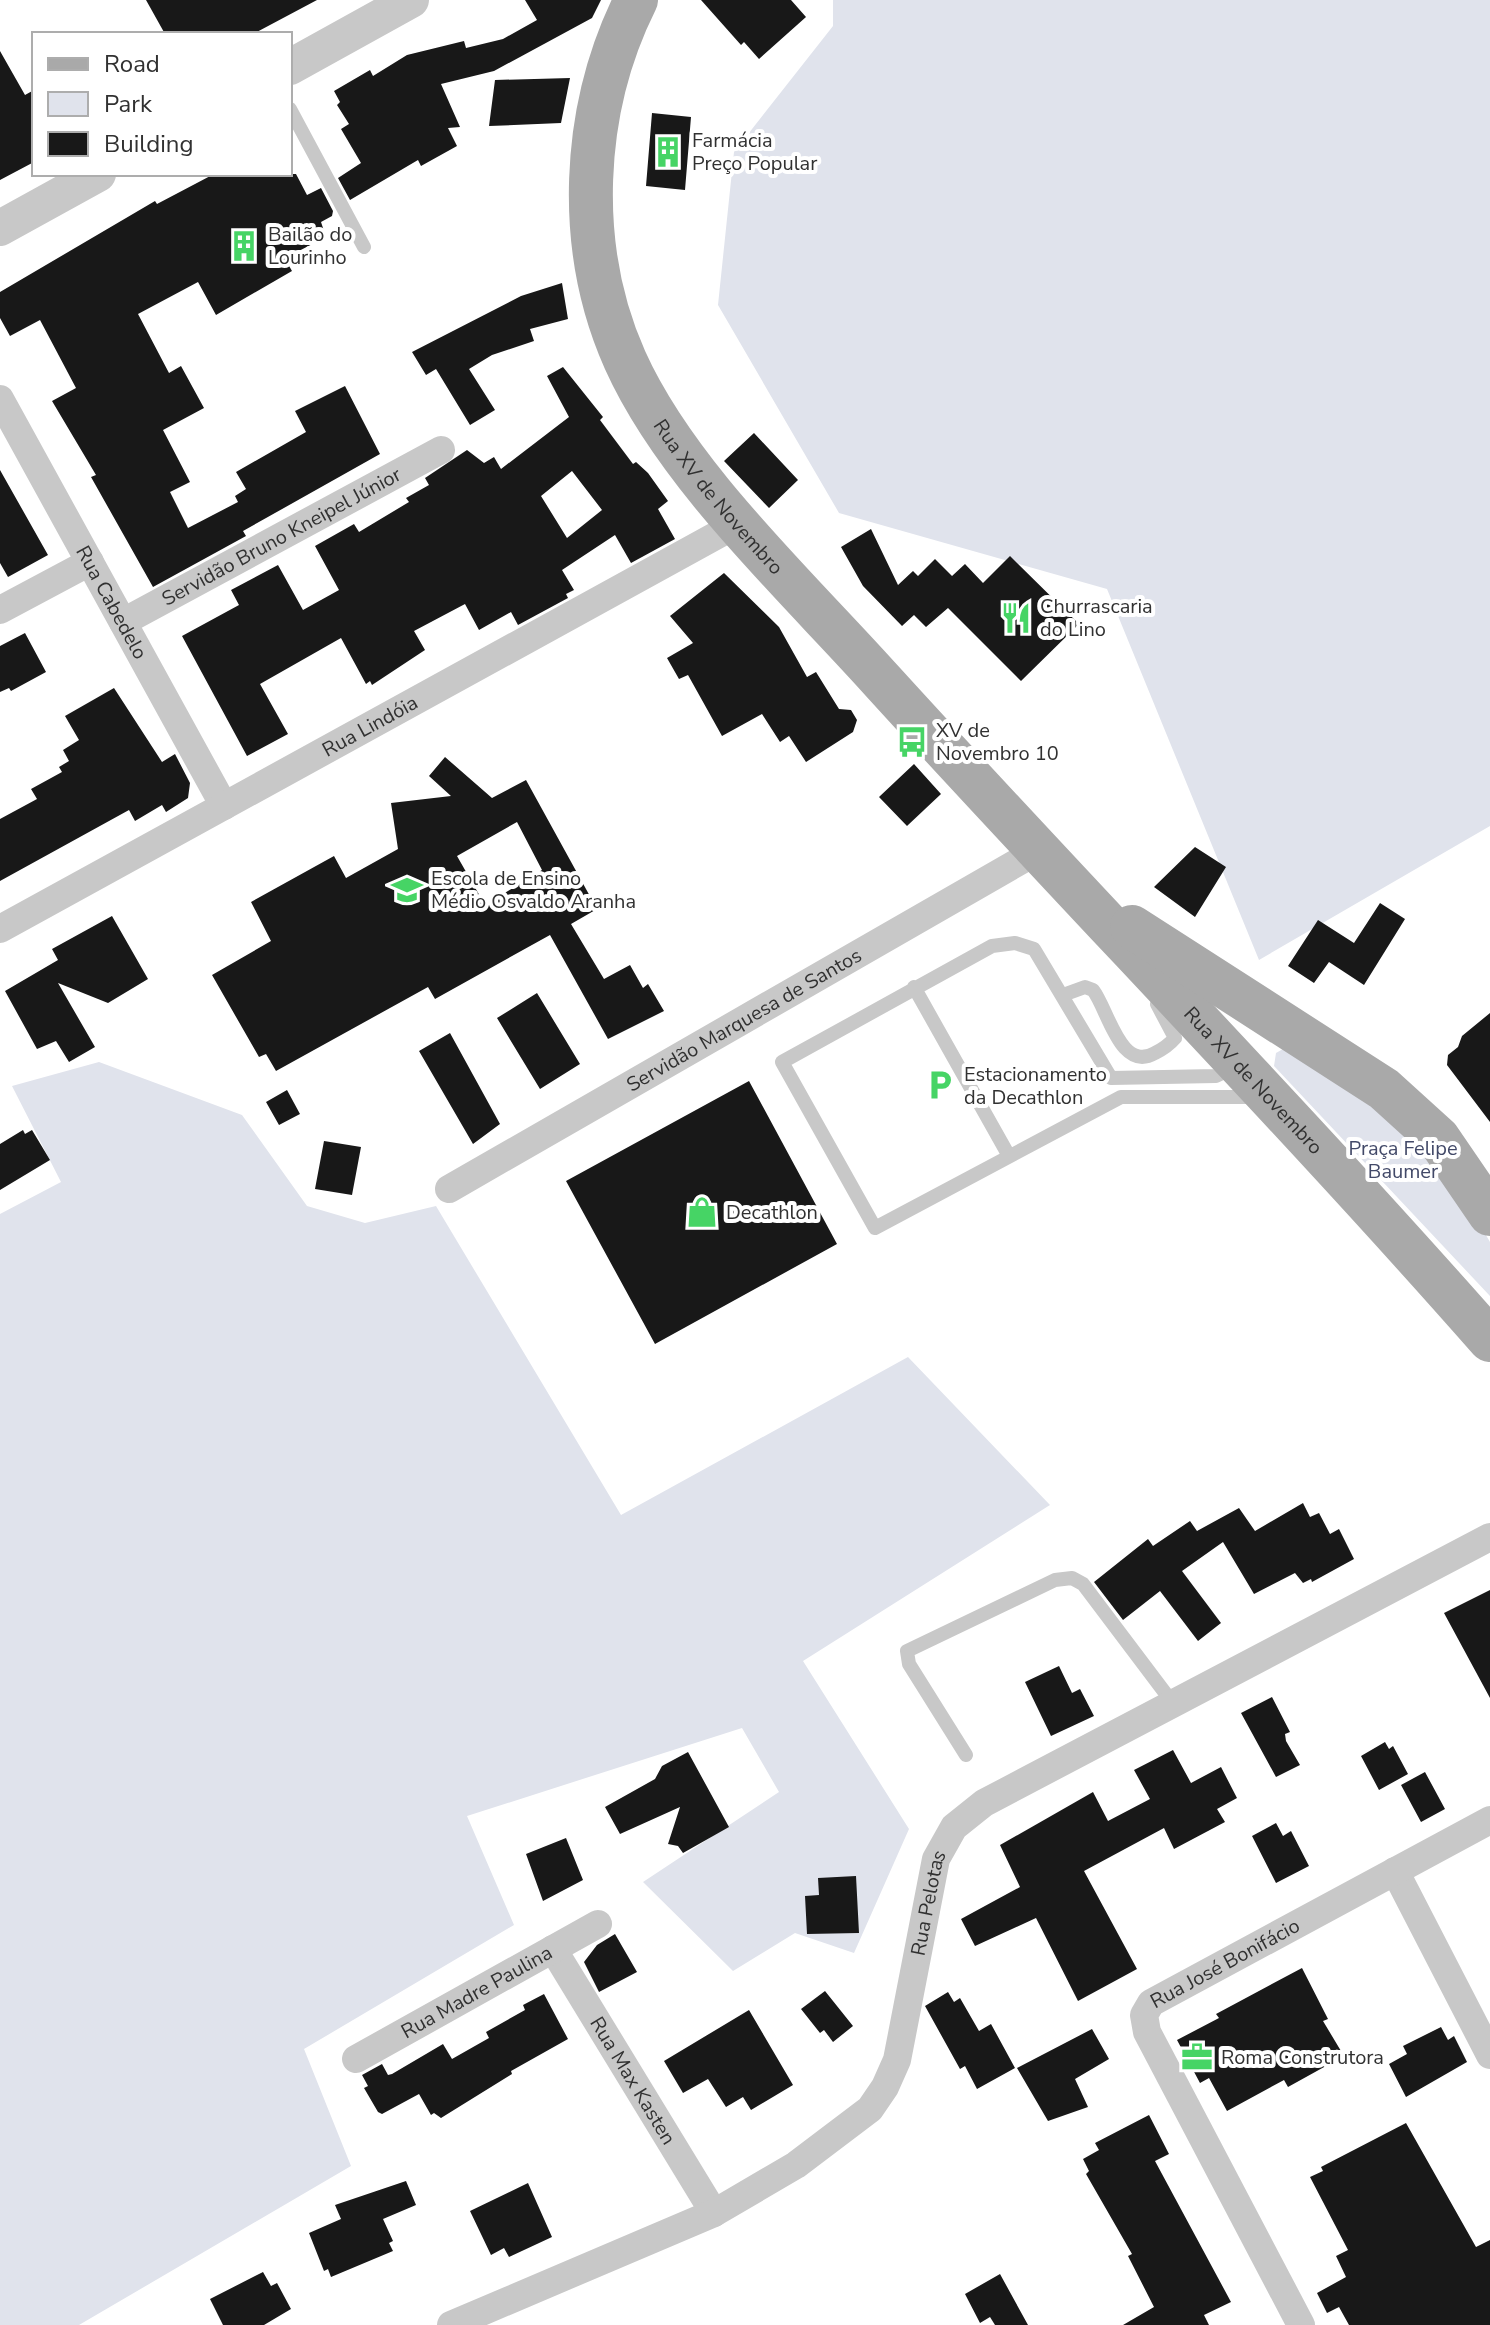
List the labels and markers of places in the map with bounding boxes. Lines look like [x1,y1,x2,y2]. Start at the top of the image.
place label: Farmácia Preço Popular [692,127,817,177]
building icon: Farmácia Preço Popular [651,135,685,169]
place label: Bailão do Lourinho [268,221,352,271]
building icon: Bailão do Lourinho [227,229,261,263]
place label: Churrascaria do Lino [1040,593,1153,643]
restaurant icon: Churrascaria do Lino [999,601,1033,635]
place label: XV de Novembro 10 [936,717,1059,767]
bus stop icon: XV de Novembro 10 [895,725,929,759]
place label: Escola de Ensino Médio Osvaldo Aranha [431,865,636,915]
school or university icon: Escola de Ensino Médio Osvaldo Aranha [390,873,424,907]
place label: Estacionamento da Decathlon [964,1061,1107,1111]
parking icon: Estacionamento da Decathlon [923,1068,957,1102]
shop icon: Decathlon [685,1195,719,1229]
place label: Decathlon [726,1199,818,1226]
office icon: Roma Construtora [1180,2040,1214,2074]
place label: Roma Construtora [1221,2044,1384,2071]

